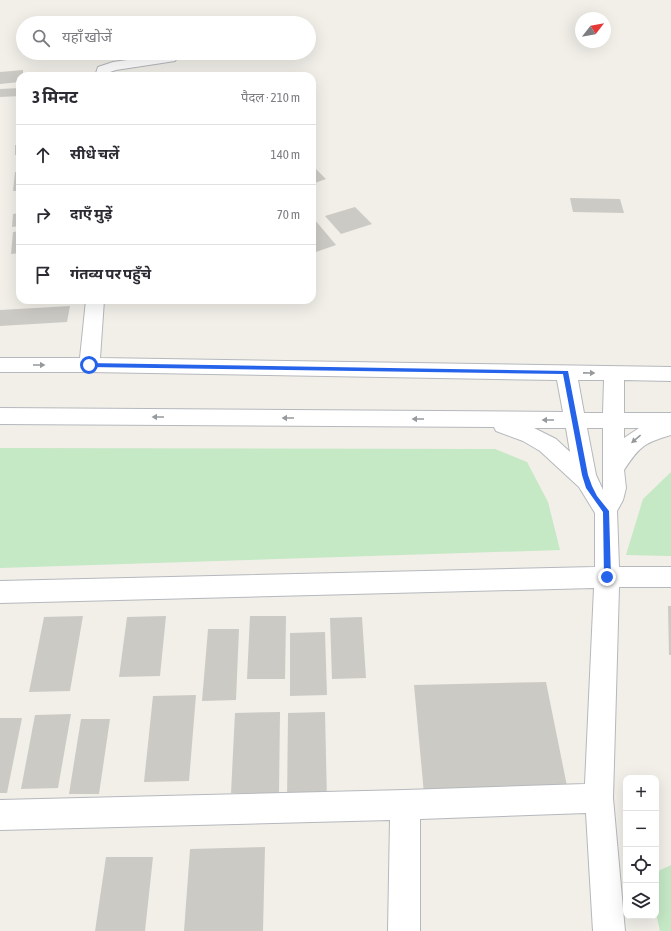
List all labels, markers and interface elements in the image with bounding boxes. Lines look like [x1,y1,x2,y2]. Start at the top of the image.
north arrow [575,12,611,48]
search box [16,16,316,60]
icon: search [30,27,52,49]
text: यहाँ खोजें [62,28,112,45]
text: 3 मिनट [32,87,78,107]
text: पैदल · 210 m [241,90,300,105]
icon: ahead [32,144,54,166]
text: सीधे चलें [70,145,119,162]
text: 140 m [271,147,300,162]
icon: right [32,204,54,226]
text: दाएँ मुड़ें [70,205,112,222]
text: 70 m [277,207,300,222]
icon: arrive [32,264,54,286]
text: गंतव्य पर पहुँचे [70,265,151,282]
route start [80,356,98,374]
one-way arrow [33,362,46,368]
one-way arrow [583,370,596,376]
one-way arrow [151,414,164,420]
one-way arrow [281,415,294,421]
one-way arrow [411,416,424,422]
one-way arrow [541,417,554,423]
one-way arrow [630,435,641,444]
route end [598,568,616,586]
map controls [623,775,659,919]
button: + [623,775,659,811]
button: − [623,811,659,847]
button: locate [623,847,659,883]
button: layers [623,883,659,919]

